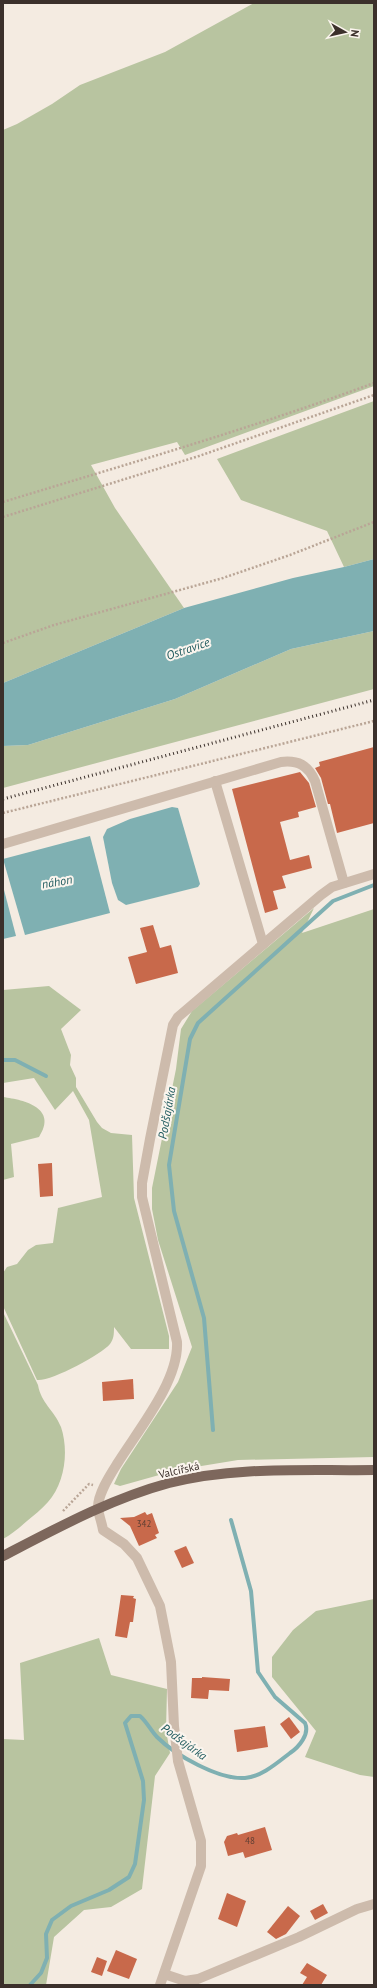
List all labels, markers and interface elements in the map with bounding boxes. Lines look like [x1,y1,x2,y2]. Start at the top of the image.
north arrow [325,12,365,52]
text: N [347,29,362,38]
water label: Ostravice [164,634,212,663]
water label: náhon [40,871,73,892]
water label: Podšajárka [155,1085,179,1140]
street label: Valcířská [156,1459,201,1482]
house number: 342 [137,1518,151,1529]
water label: Podšajárka [159,1720,210,1763]
house number: 48 [245,1835,255,1846]

